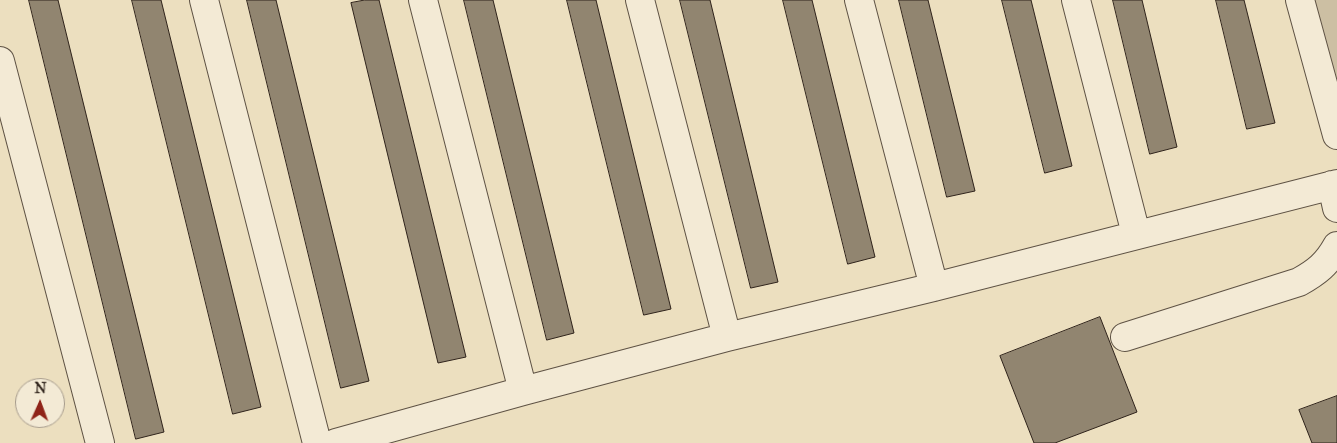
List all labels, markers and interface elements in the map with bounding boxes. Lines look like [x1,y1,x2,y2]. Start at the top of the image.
north arrow [15,378,65,428]
text: N [34,380,47,397]

